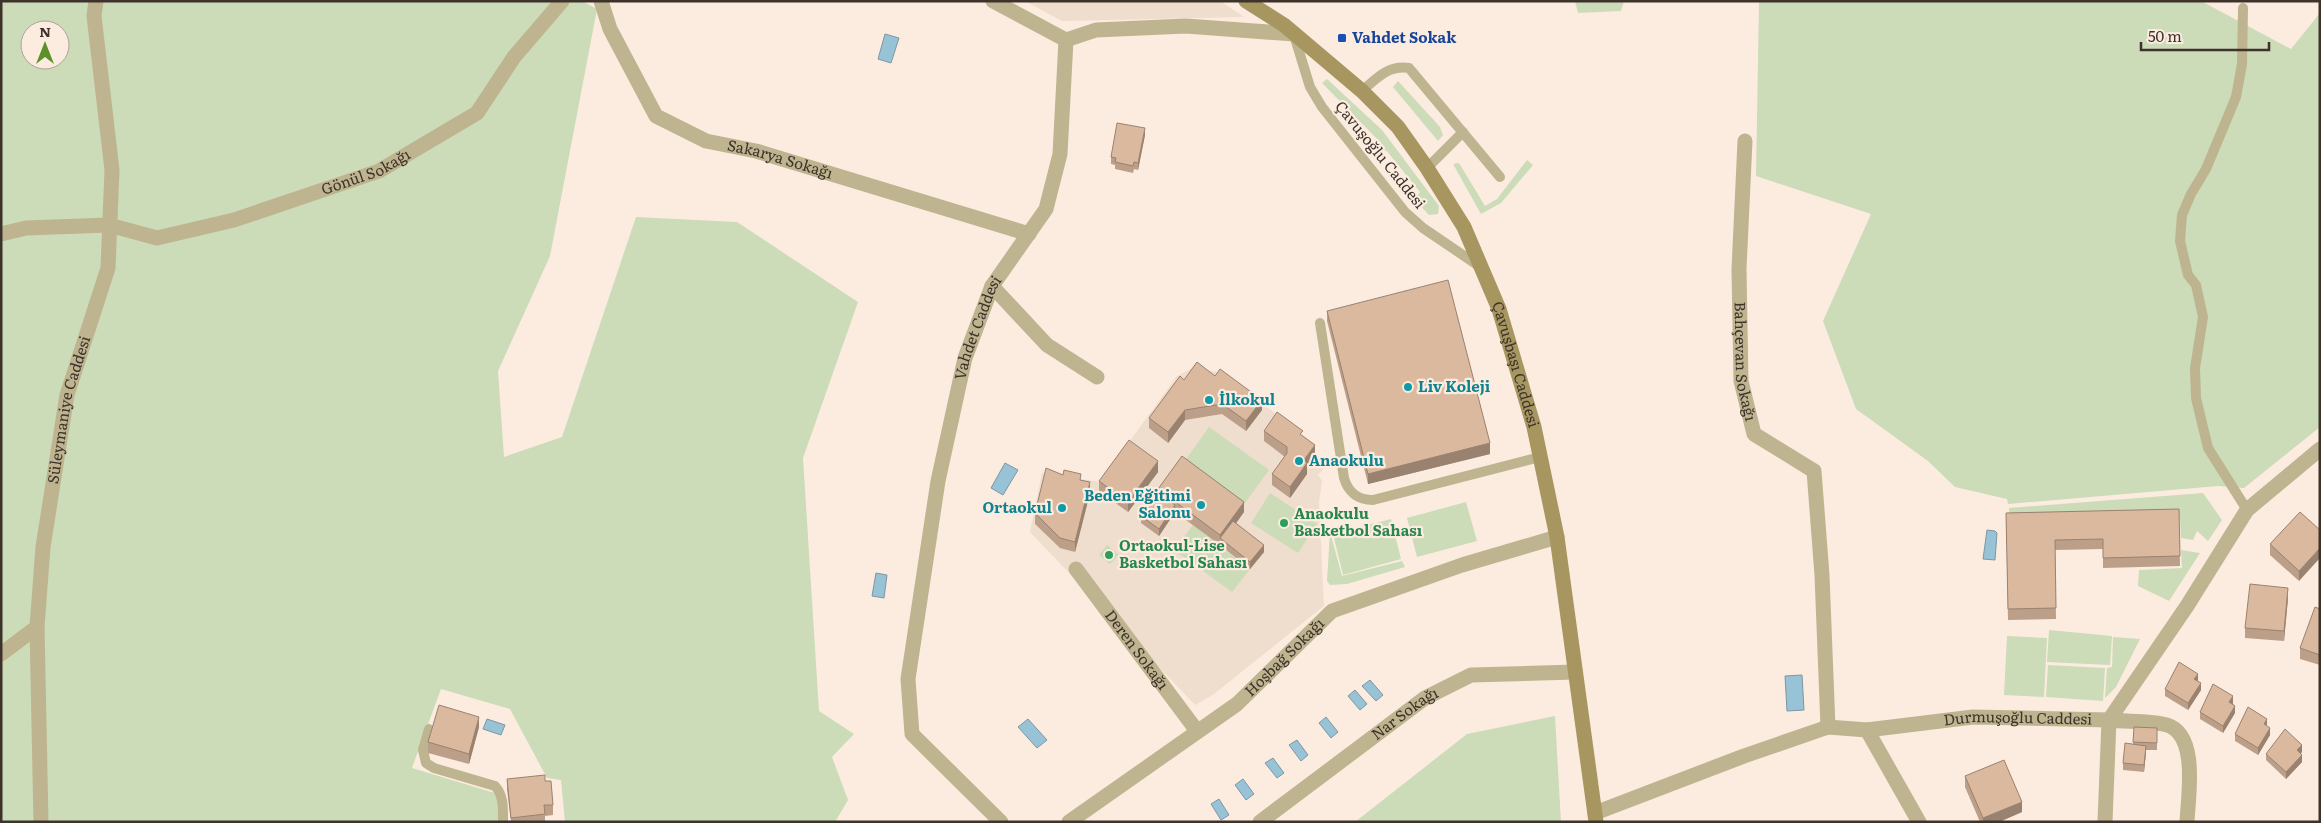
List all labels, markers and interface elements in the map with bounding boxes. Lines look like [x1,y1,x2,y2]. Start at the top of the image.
north arrow [20,20,70,70]
scale bar [2141,20,2268,52]
text: N [39,21,51,41]
text: 50 m [2148,24,2182,47]
place label: Vahdet Sokak [1352,25,1457,48]
marker: Vahdet Sokak [1336,32,1348,44]
street label: Çavuşoğlu Caddesi [1330,95,1432,213]
street label: Sakarya Sokağı [725,133,836,184]
street label: Gönül Sokağı [318,142,414,200]
street label: Vahdet Caddesi [948,270,1006,382]
street label: Çavuşbaşı Caddesi [1487,297,1546,430]
street label: Bahçevan Sokağı [1730,301,1763,423]
street label: Süleymaniye Caddesi [40,332,95,485]
place label: Liv Koleji [1418,374,1491,397]
marker: Liv Koleji [1402,381,1414,393]
place label: İlkokul [1219,387,1276,410]
marker: İlkokul [1203,394,1215,406]
place label: Anaokulu [1309,448,1384,471]
marker: Anaokulu [1293,455,1305,467]
place label: Beden Eğitimi Salonu [1084,483,1192,523]
place label: Ortaokul [982,495,1053,518]
marker: Beden Eğitimi Salonu [1195,499,1207,511]
place label: Anaokulu Basketbol Sahası [1294,501,1423,541]
marker: Ortaokul [1056,502,1068,514]
marker: Anaokulu Basketbol Sahası [1278,517,1290,529]
place label: Ortaokul-Lise Basketbol Sahası [1119,533,1248,573]
marker: Ortaokul-Lise Basketbol Sahası [1103,549,1115,561]
street label: Deren Sokağı [1100,604,1175,694]
street label: Hoşbağ Sokağı [1238,612,1329,701]
street label: Nar Sokağı [1366,680,1442,745]
street label: Durmuşoğlu Caddesi [1942,704,2092,731]

